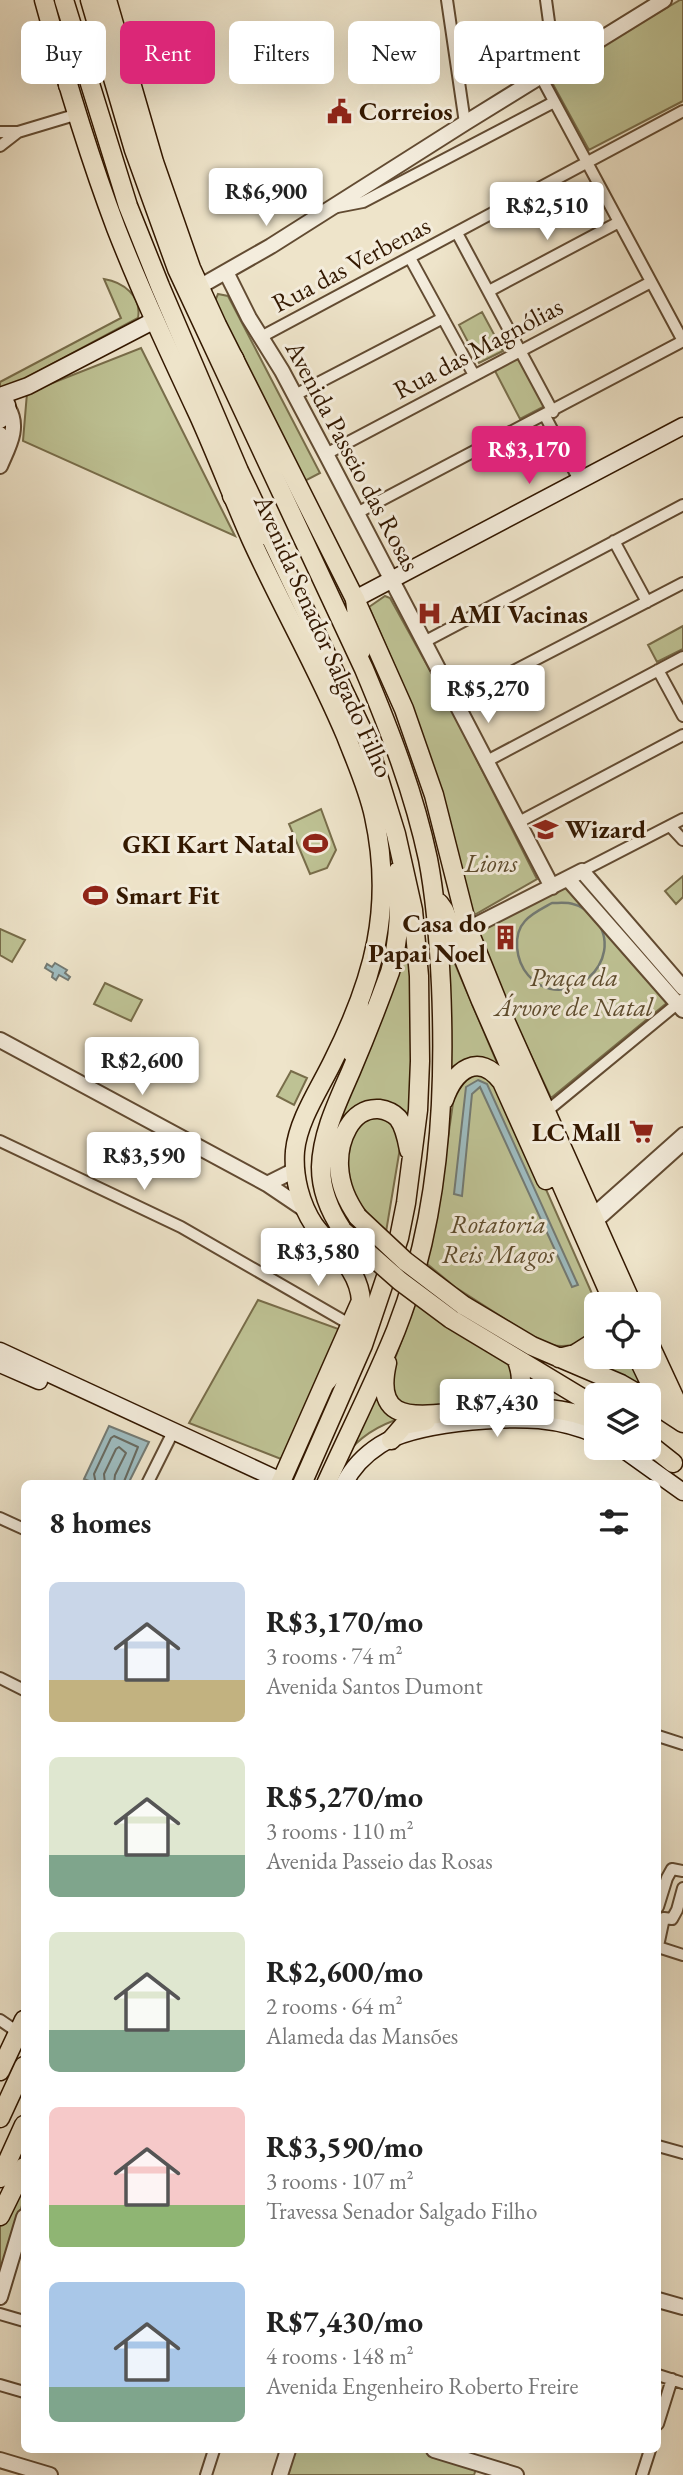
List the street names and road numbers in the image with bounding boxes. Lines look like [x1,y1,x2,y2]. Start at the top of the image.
street label: Rua das Verbenas [266,208,436,320]
street label: Rua das Magnólias [387,289,569,407]
street label: Avenida Passeio das Rosas [277,334,428,577]
street label: Avenida Senador Salgado Filho [246,488,402,783]

